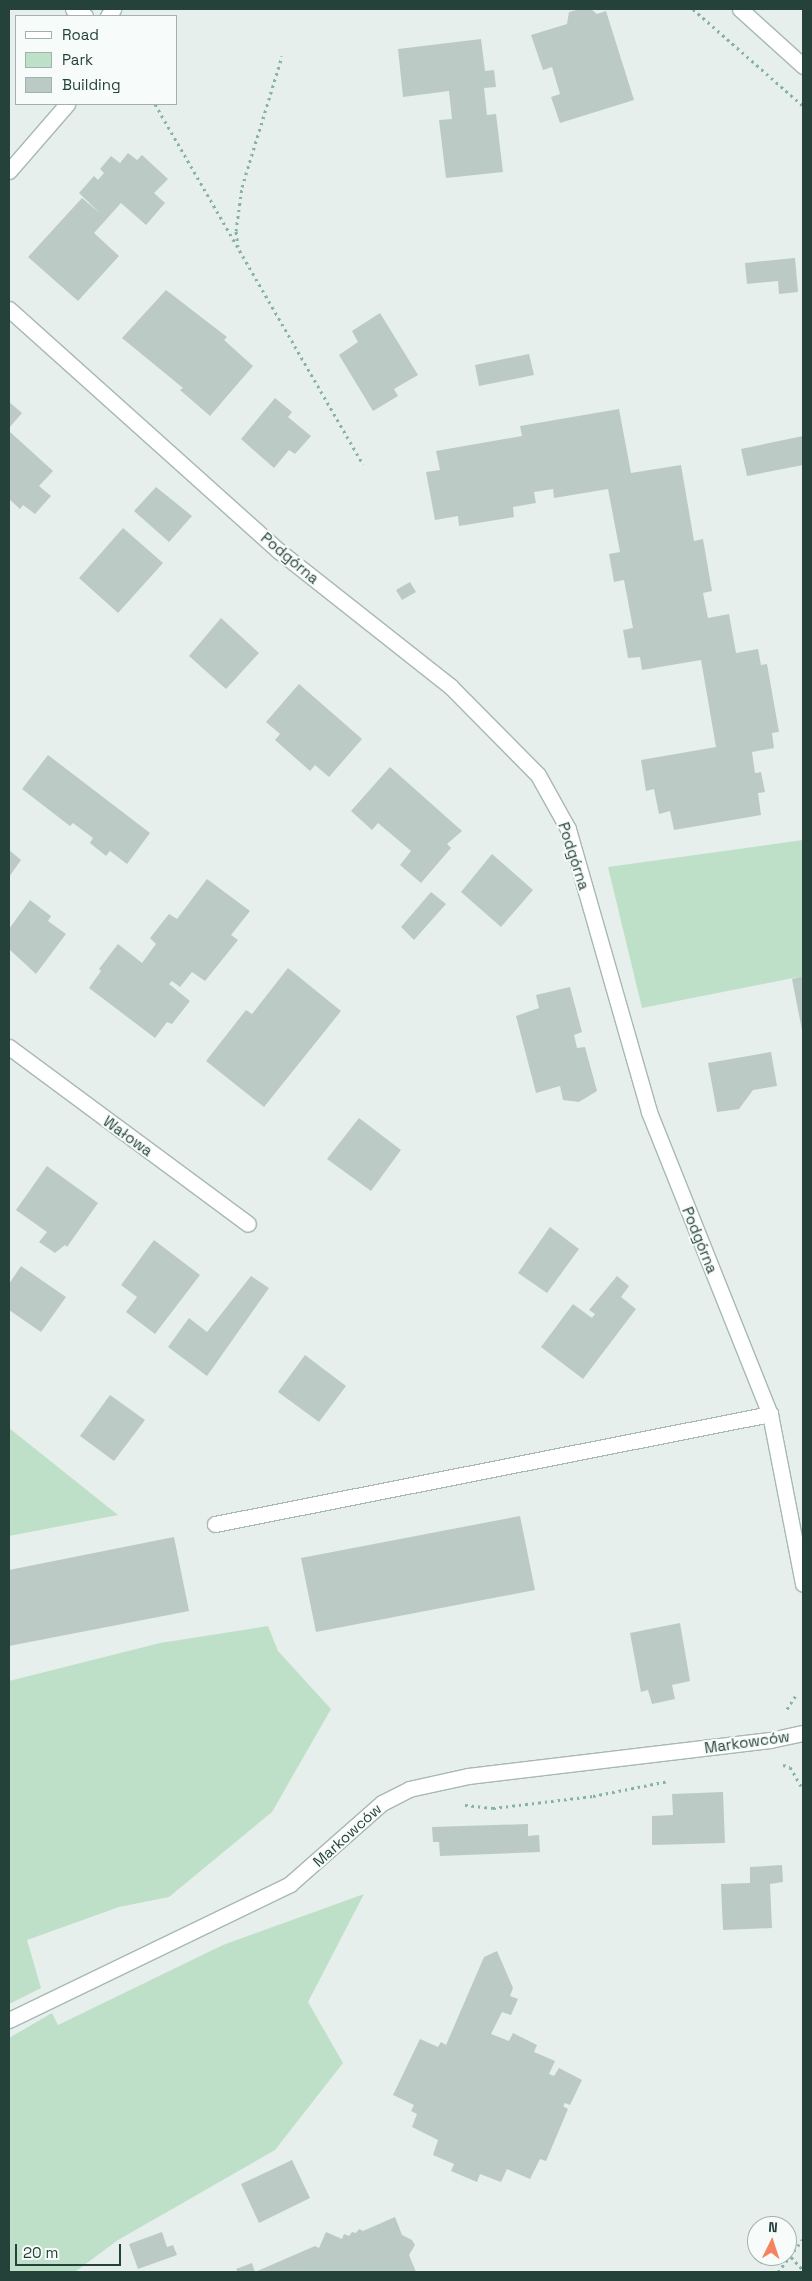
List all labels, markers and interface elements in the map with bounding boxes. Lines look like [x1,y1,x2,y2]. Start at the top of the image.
legend [15,15,178,105]
text: Road [62,25,99,44]
text: Park [62,50,93,69]
text: Building [62,75,121,94]
street label: Podgórna [257,529,323,587]
street label: Podgórna [555,820,593,892]
street label: Wałowa [100,1112,156,1160]
street label: Podgórna [679,1204,721,1276]
street label: Markowców [703,1727,791,1757]
street label: Markowców [309,1800,385,1870]
north arrow [747,2216,797,2266]
text: N [768,2218,778,2236]
scale bar [18,2234,124,2266]
text: 20 m [23,2243,58,2262]

